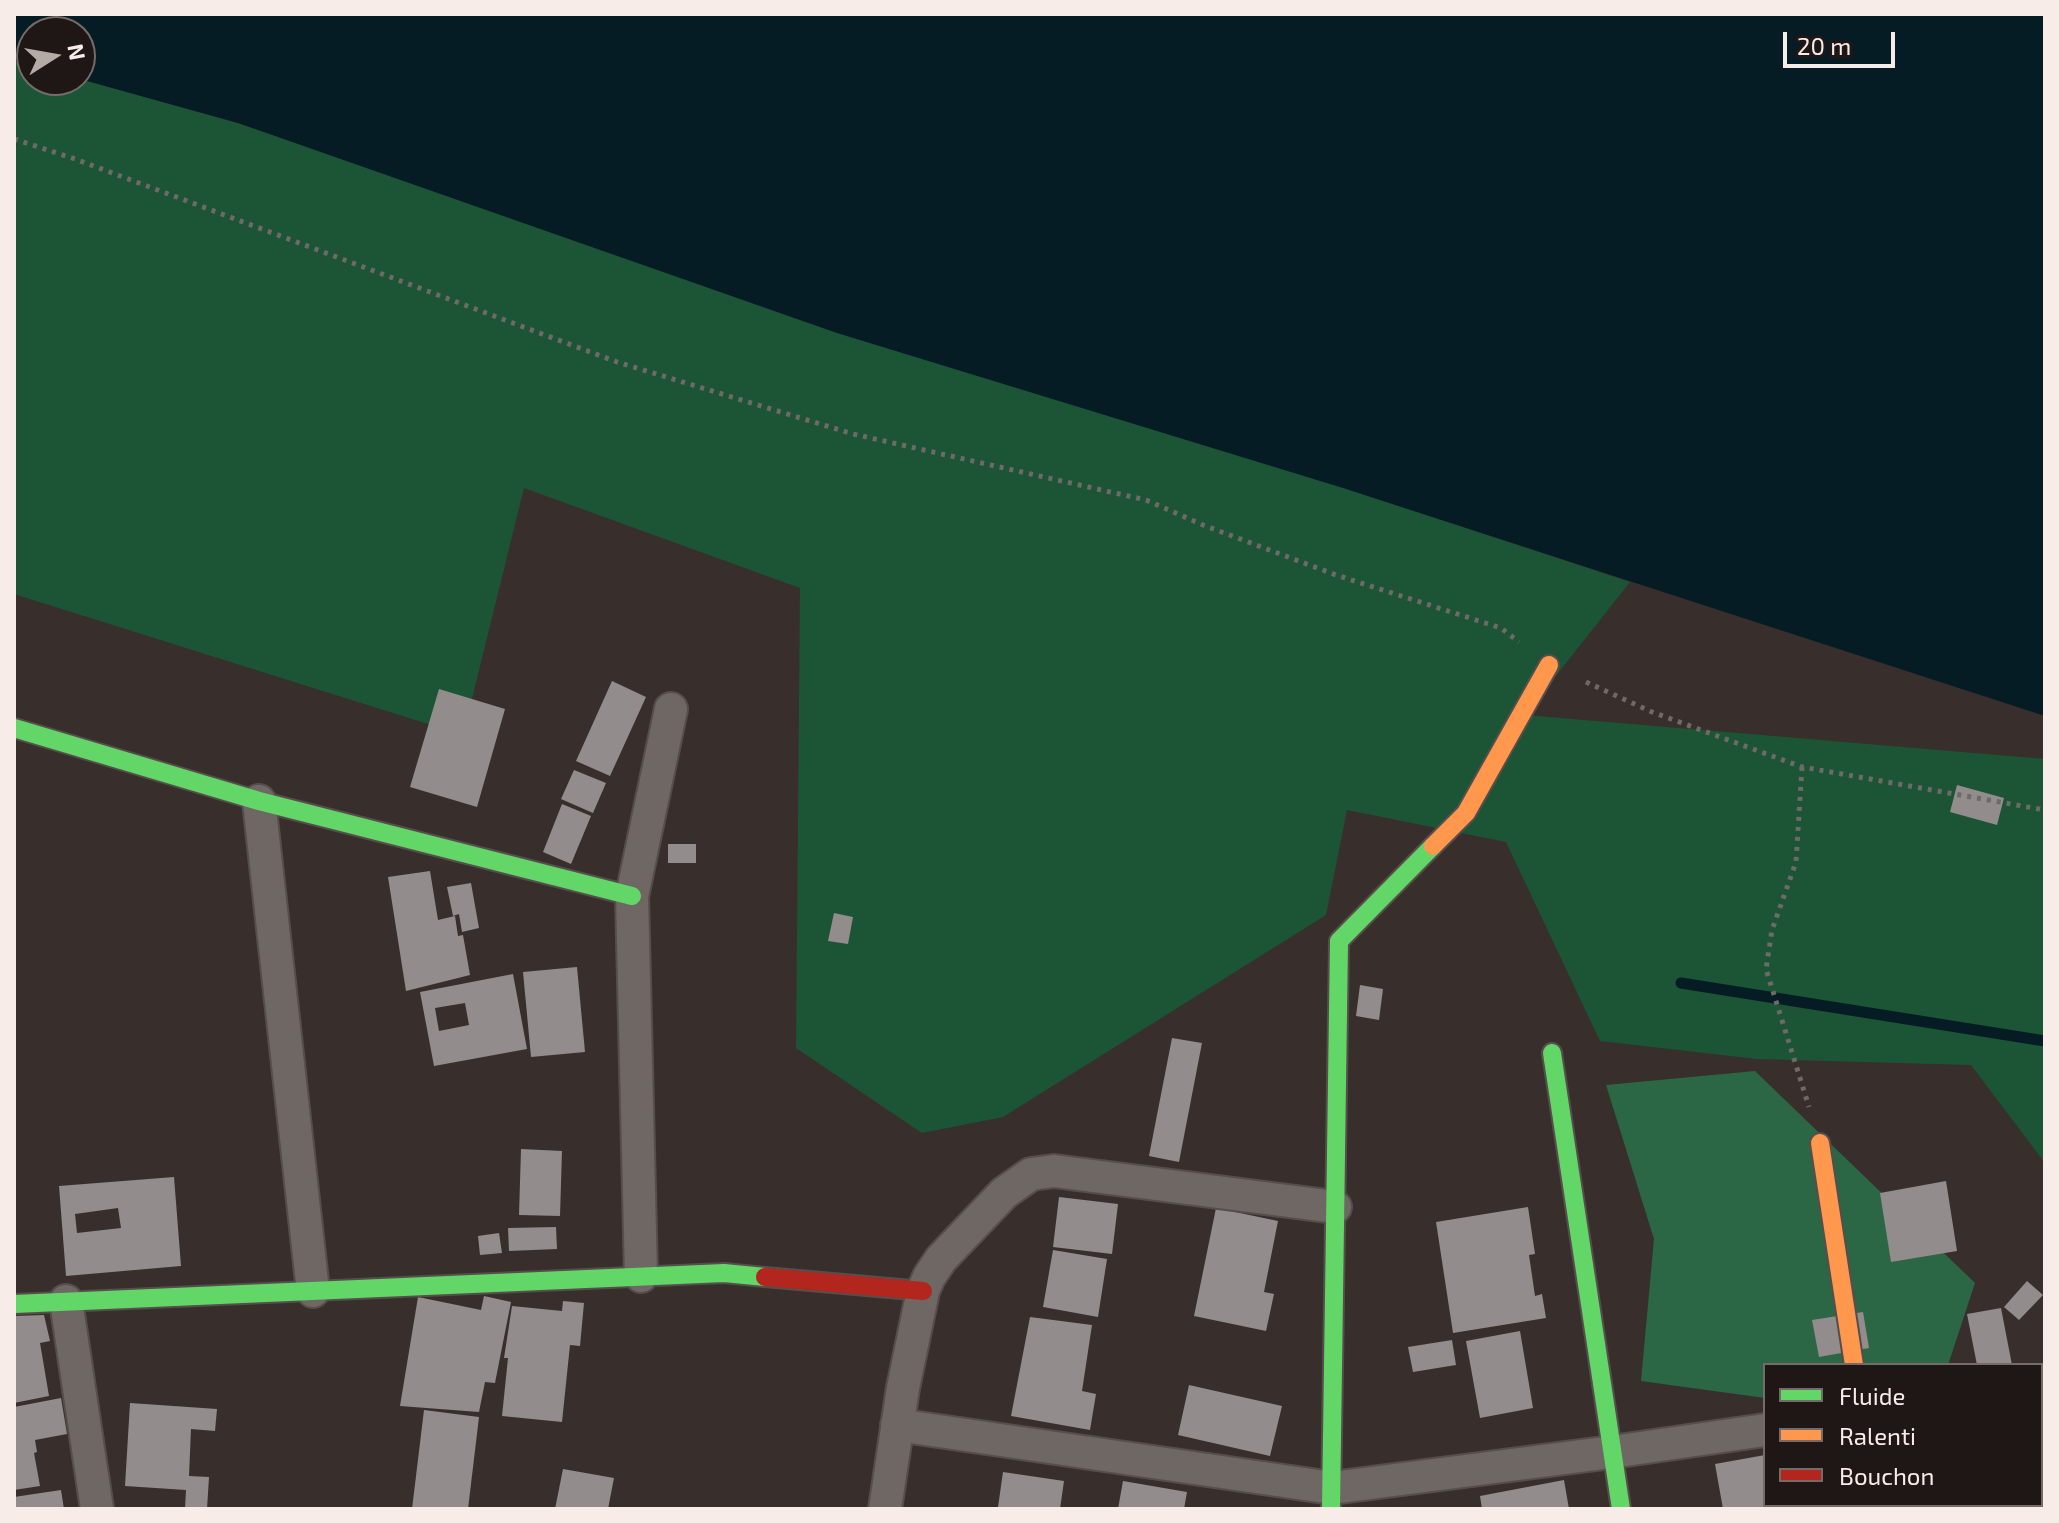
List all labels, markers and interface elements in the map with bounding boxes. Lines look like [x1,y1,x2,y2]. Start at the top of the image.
north arrow [16,16,96,96]
scale bar [1787,16,1899,66]
text: 20 m [1797,31,1851,60]
text: N [63,42,92,62]
legend [1763,1363,2043,1507]
text: Fluide [1839,1381,1905,1410]
text: Ralenti [1839,1421,1916,1450]
text: Bouchon [1839,1461,1934,1490]

